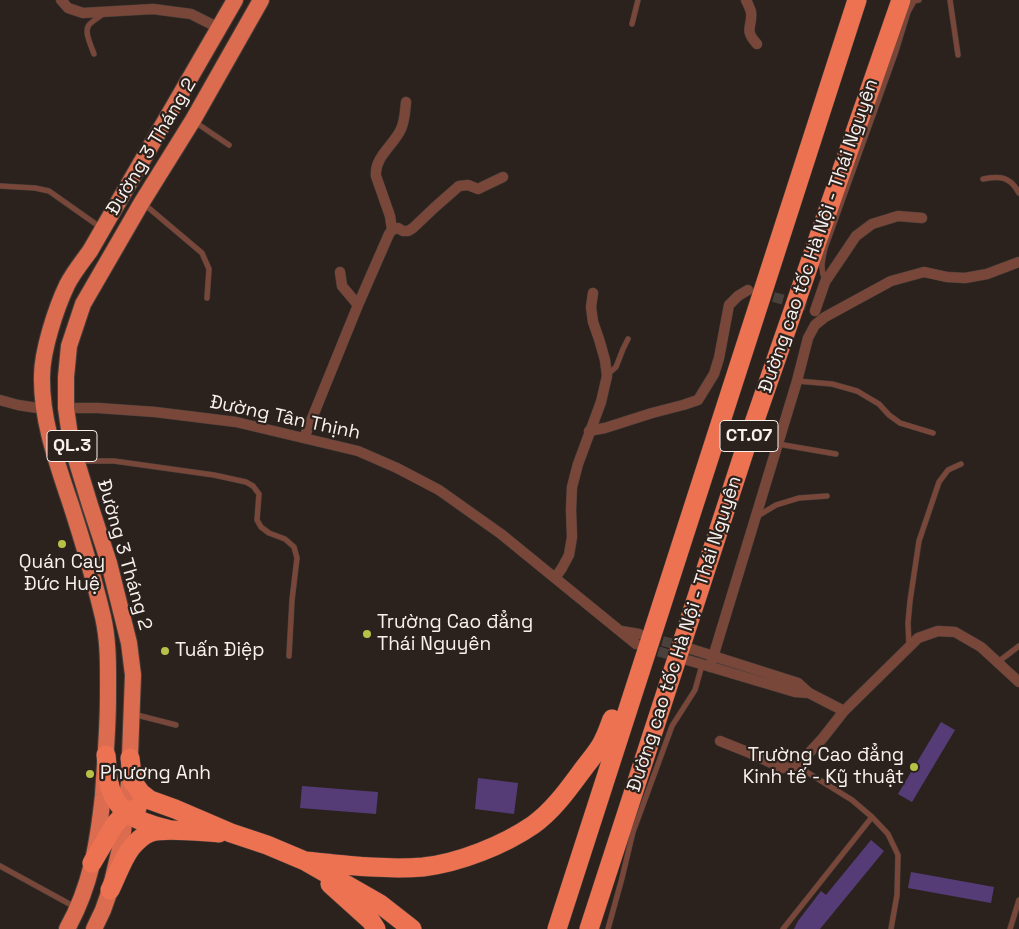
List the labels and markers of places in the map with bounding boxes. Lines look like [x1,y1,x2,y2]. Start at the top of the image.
marker: Quán Cay Đức Huệ [56,538,68,550]
place label: Quán Cay Đức Huệ [19,552,105,596]
place label: Trường Cao đẳng Thái Nguyên [377,612,533,656]
marker: Trường Cao đẳng Thái Nguyên [361,628,373,640]
place label: Tuấn Điệp [175,640,265,662]
marker: Tuấn Điệp [159,645,171,657]
place label: Trường Cao đẳng Kinh tế - Kỹ thuật [743,745,904,789]
marker: Trường Cao đẳng Kinh tế - Kỹ thuật [908,761,920,773]
place label: Phương Anh [100,763,211,785]
marker: Phương Anh [84,768,96,780]

